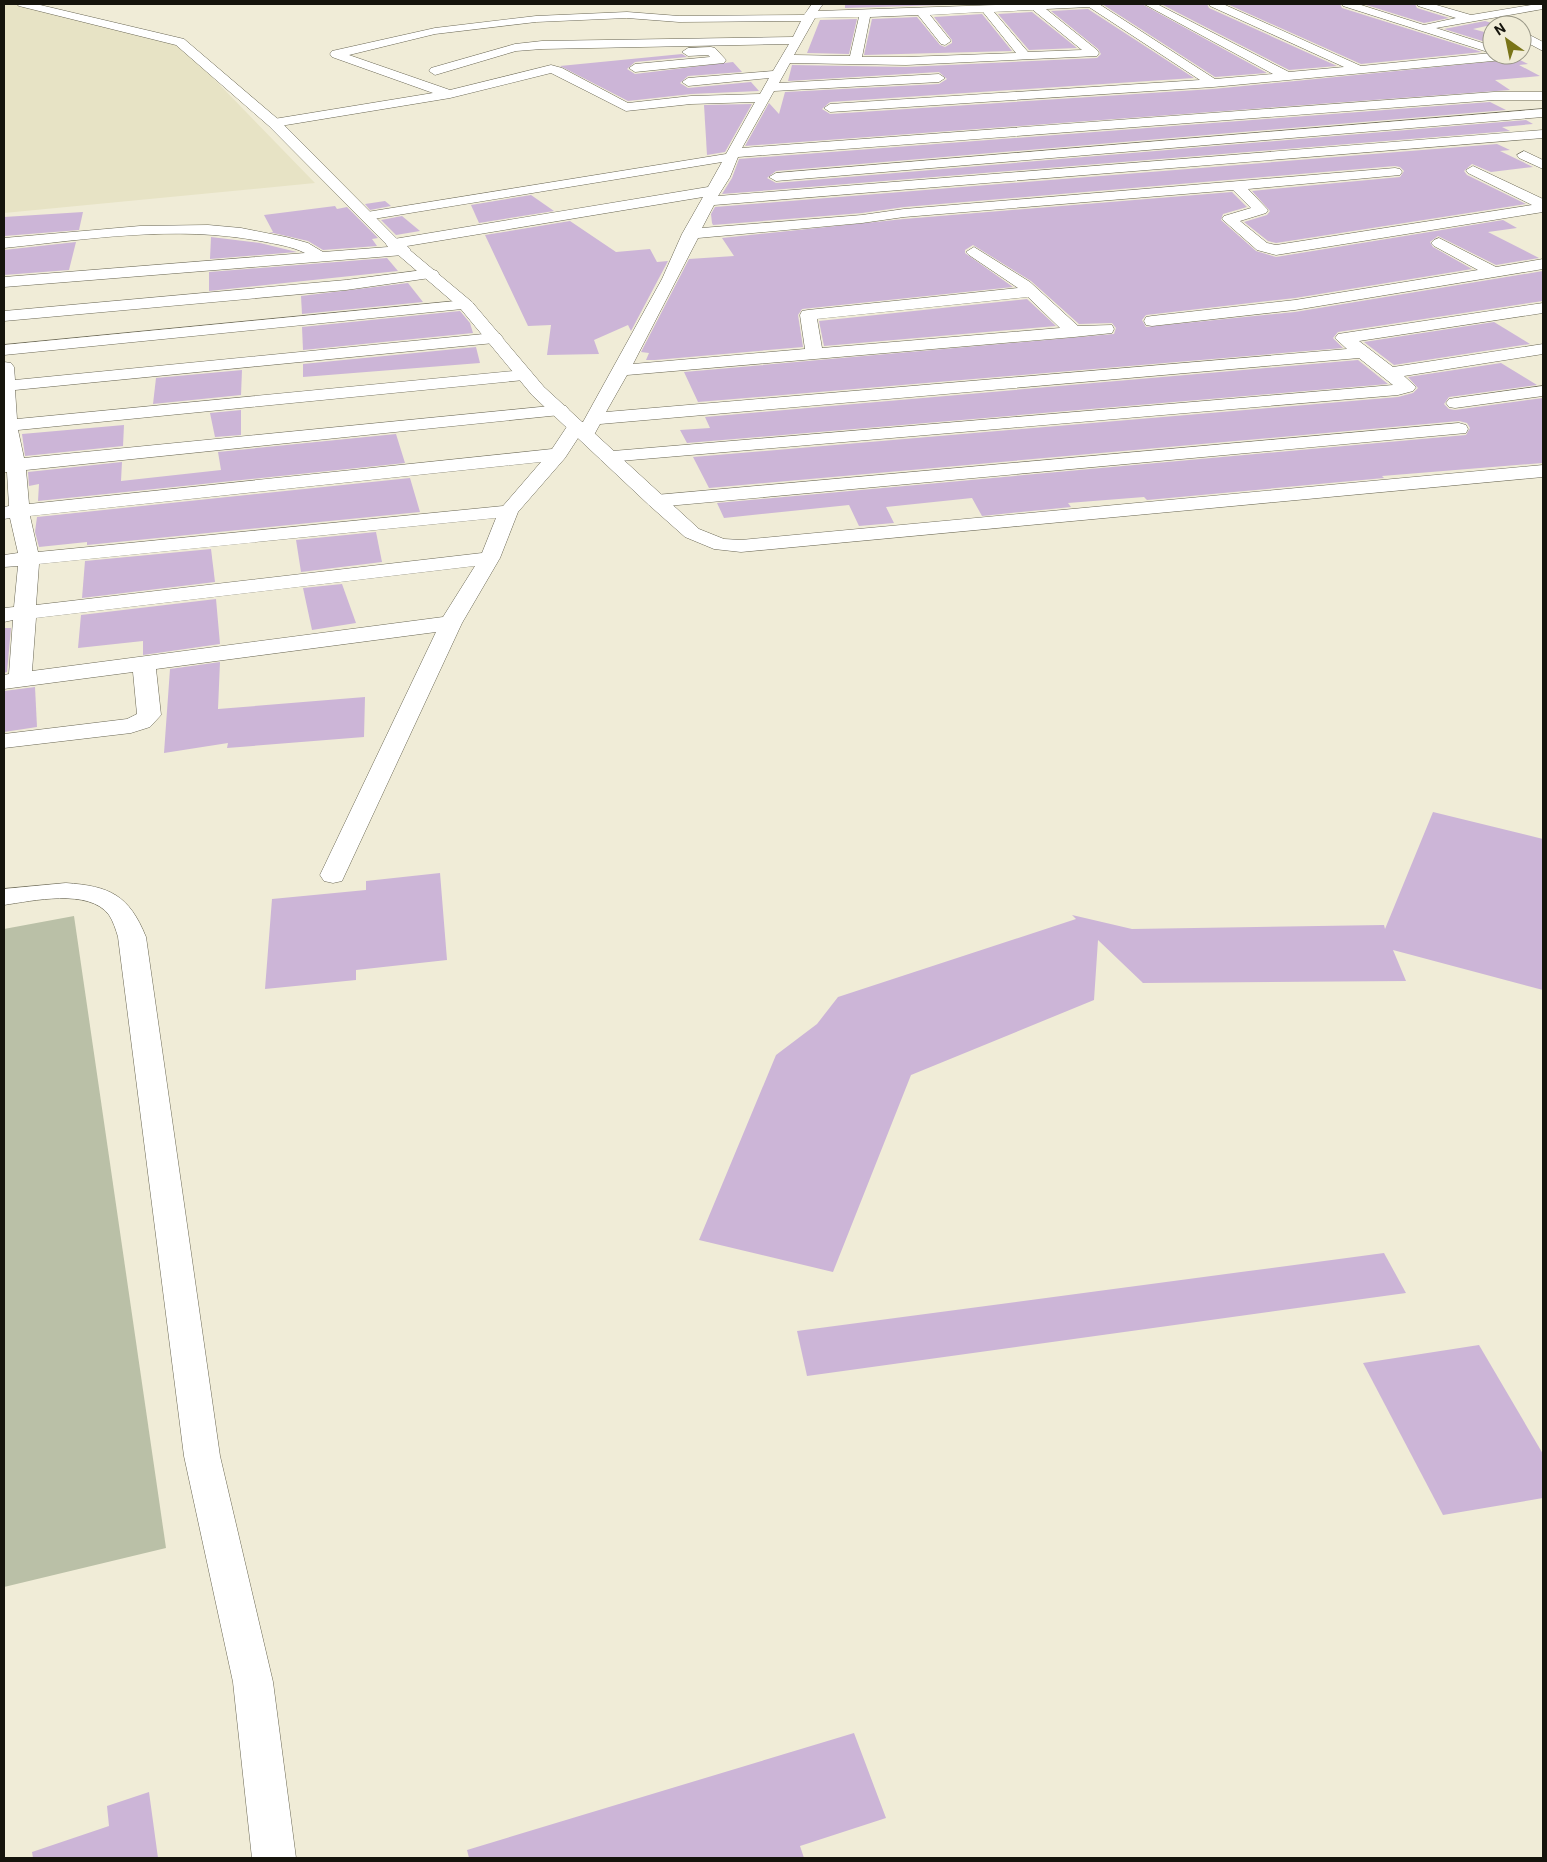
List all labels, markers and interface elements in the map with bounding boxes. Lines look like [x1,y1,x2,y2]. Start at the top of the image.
north arrow [1482,15,1532,65]
text: N [1491,20,1508,39]

